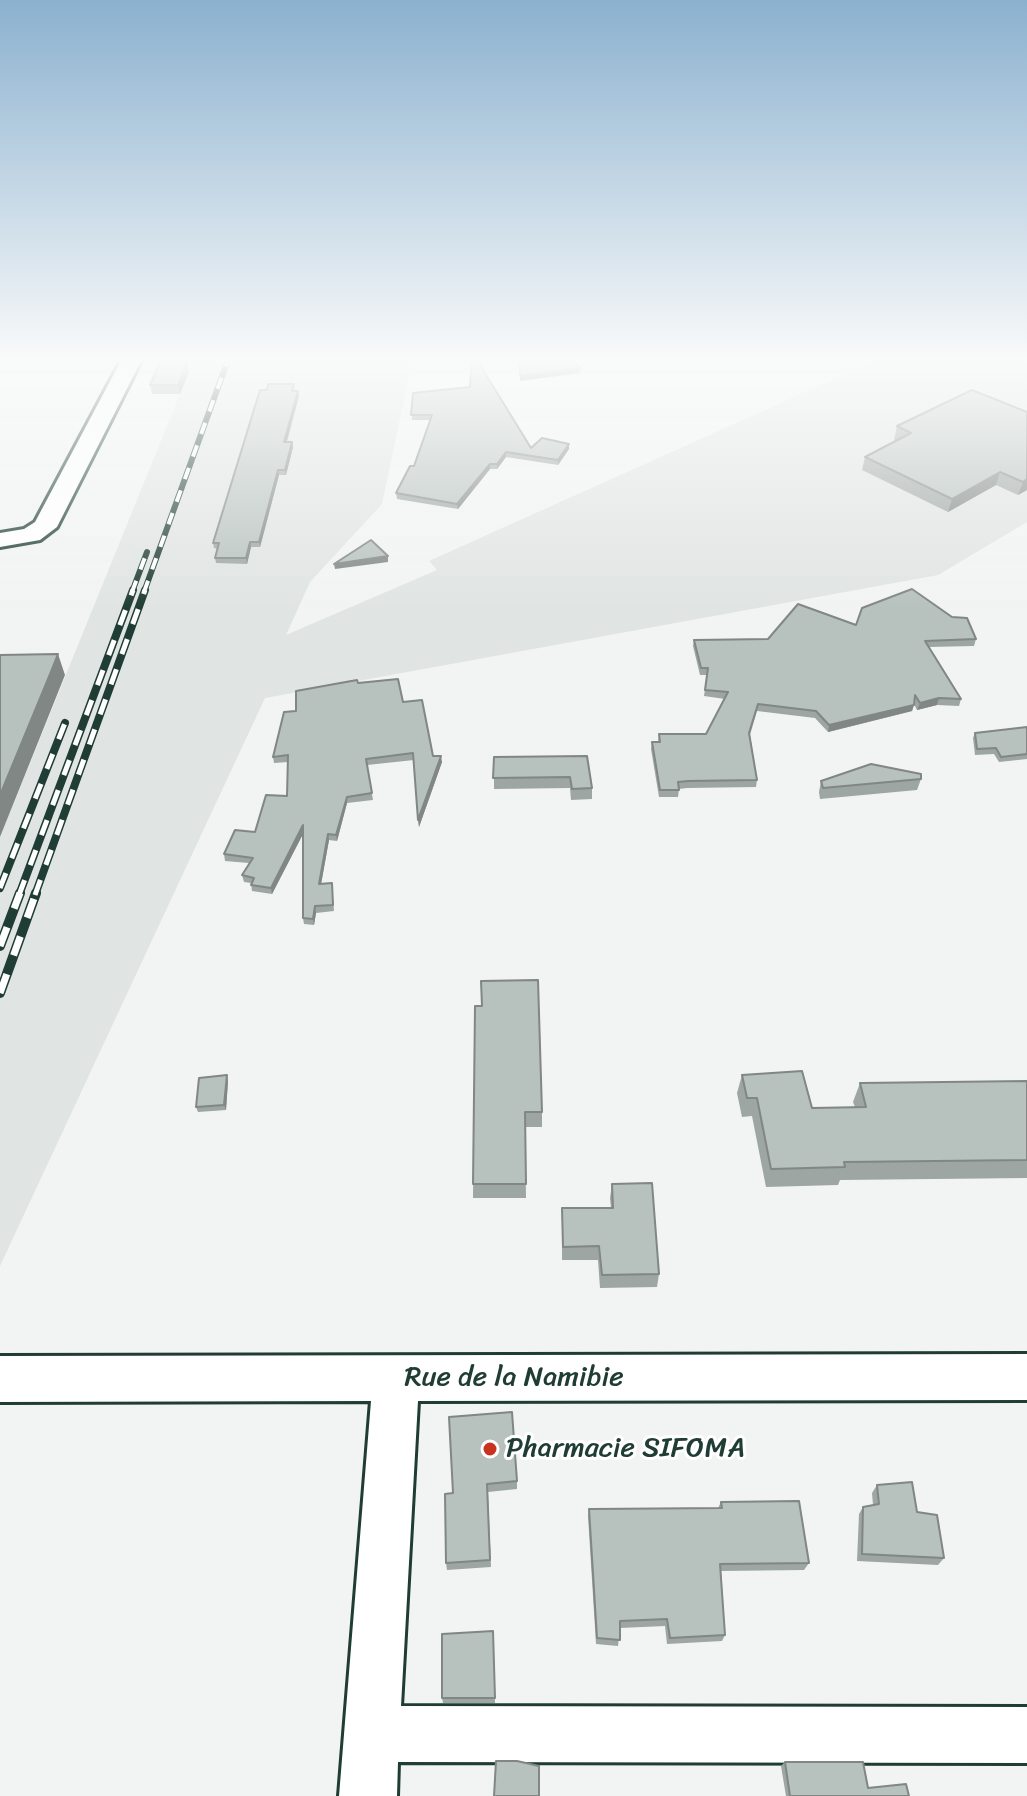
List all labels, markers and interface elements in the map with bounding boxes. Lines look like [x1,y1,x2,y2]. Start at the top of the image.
street label: Rue de la Namibie [404,1361,624,1395]
place label: Pharmacie SIFOMA [506,1432,745,1466]
marker: Pharmacie SIFOMA [481,1440,499,1458]

